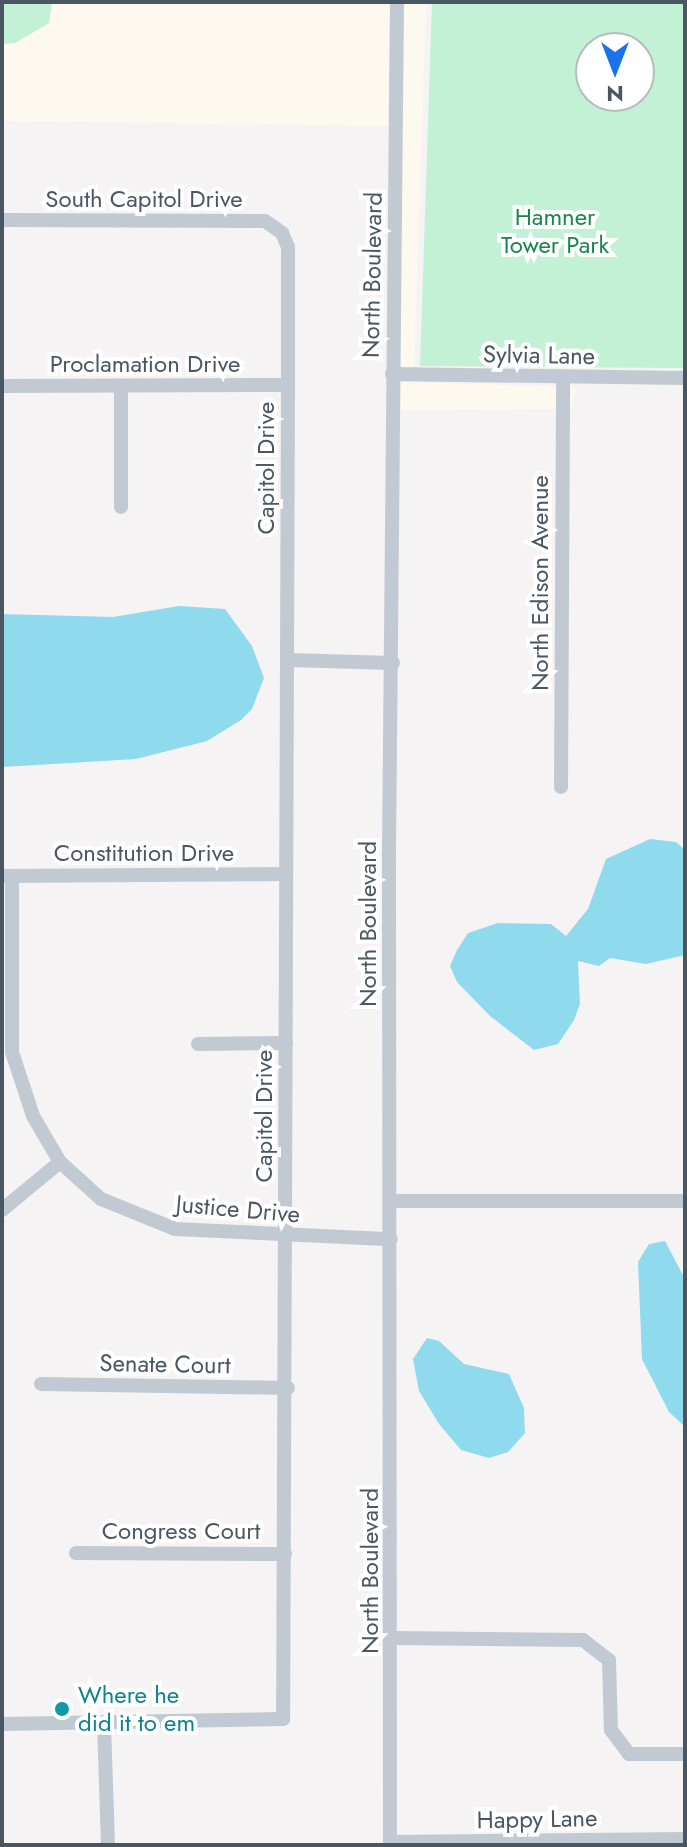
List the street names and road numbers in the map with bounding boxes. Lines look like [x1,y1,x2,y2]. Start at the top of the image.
street label: South Capitol Drive [45,185,243,213]
street label: North Boulevard [356,192,388,358]
street label: Sylvia Lane [483,340,595,370]
street label: Proclamation Drive [50,350,240,378]
street label: Capitol Drive [252,402,280,534]
street label: North Edison Avenue [526,475,554,691]
street label: Constitution Drive [54,839,234,867]
street label: North Boulevard [354,841,382,1007]
street label: Capitol Drive [250,1050,278,1182]
street label: Justice Drive [175,1189,301,1229]
street label: Senate Court [99,1348,231,1380]
street label: North Boulevard [356,1488,384,1654]
street label: Congress Court [102,1517,260,1545]
street label: Happy Lane [476,1804,598,1834]

